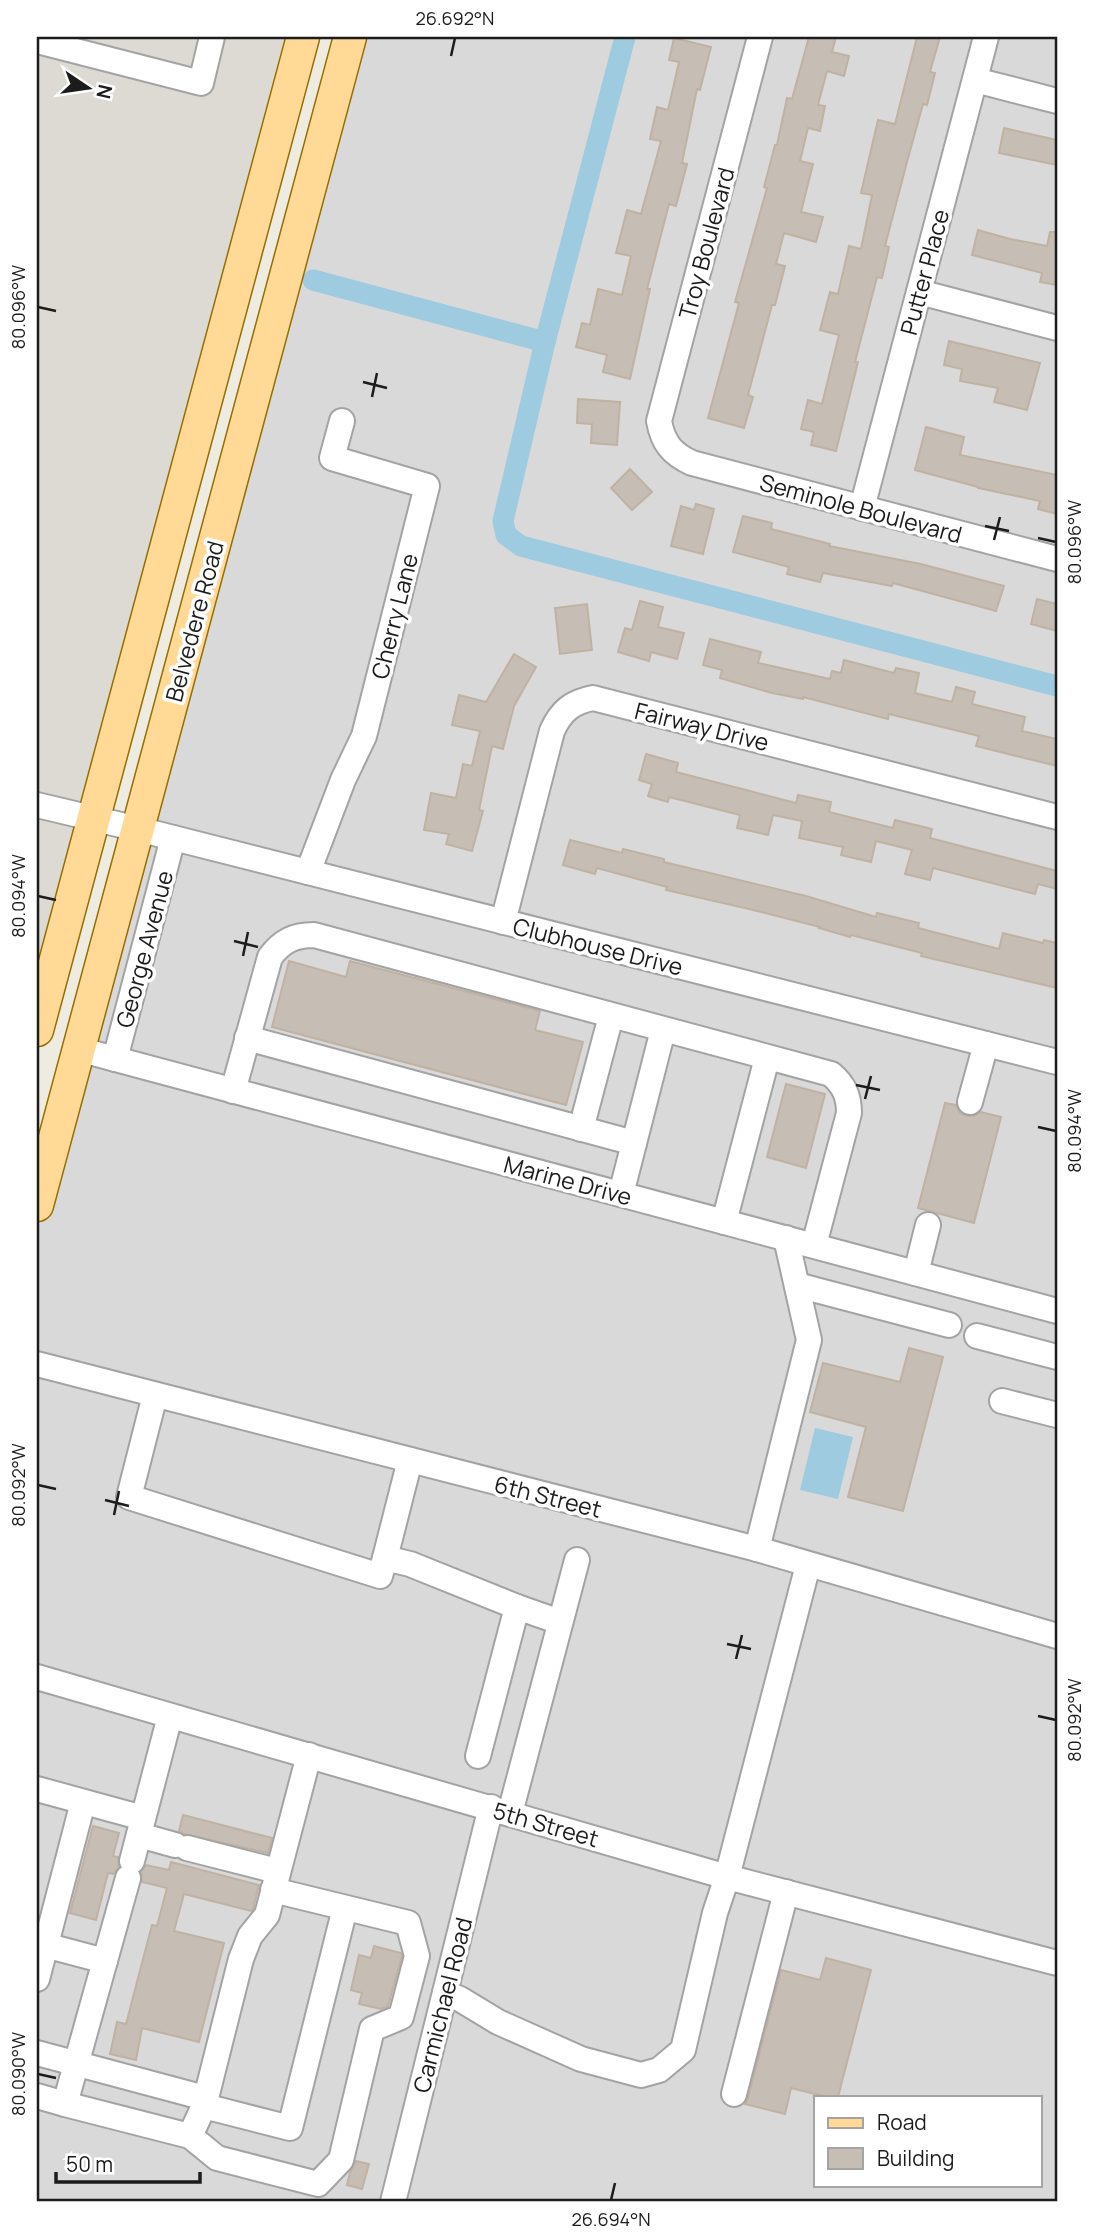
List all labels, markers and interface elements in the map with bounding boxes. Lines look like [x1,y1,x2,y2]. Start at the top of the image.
text: 26.692°N [416,6,494,30]
north arrow [52,52,122,122]
text: N [90,82,119,101]
street label: Troy Boulevard [670,164,742,322]
street label: Putter Place [892,206,956,338]
text: 80.096°W [6,265,30,349]
street label: Seminole Boulevard [756,466,966,550]
text: 80.096°W [1062,500,1086,584]
street label: Belvedere Road [157,537,231,705]
street label: Cherry Lane [363,550,425,682]
street label: Fairway Drive [632,694,772,758]
text: 80.094°W [6,854,30,938]
street label: George Avenue [108,867,180,1031]
street label: Clubhouse Drive [510,909,686,983]
text: 80.094°W [1062,1089,1086,1173]
street label: Marine Drive [501,1148,635,1212]
text: 80.092°W [6,1443,30,1527]
street label: 6th Street [491,1467,605,1525]
text: 80.092°W [1062,1678,1086,1762]
street label: 5th Street [490,1794,602,1854]
street label: Carmichael Road [405,1914,479,2096]
text: 80.090°W [6,2032,30,2116]
legend [814,2096,1042,2186]
text: Road [877,2108,927,2136]
scale bar [56,2141,200,2185]
text: Building [877,2144,954,2172]
text: 50 m [66,2150,113,2178]
text: 26.694°N [571,2207,651,2231]

